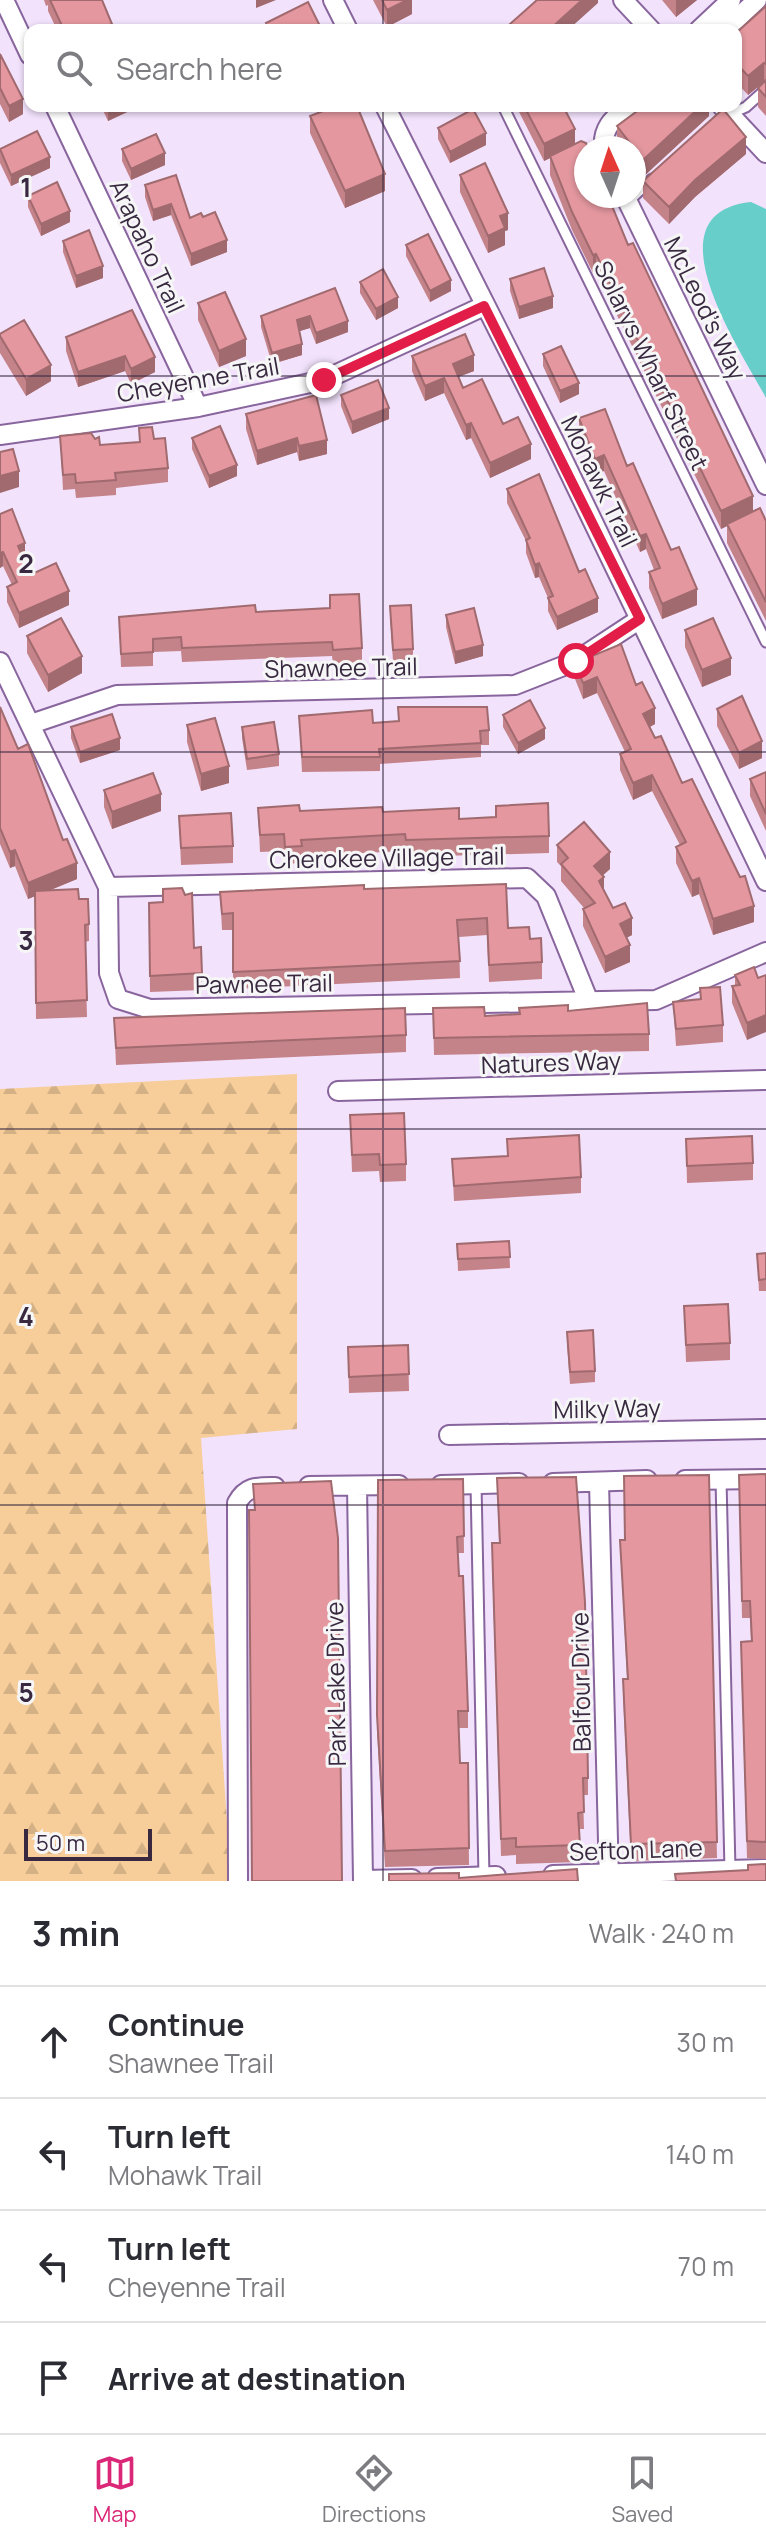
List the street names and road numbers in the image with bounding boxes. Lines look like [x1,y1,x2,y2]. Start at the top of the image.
street label: Arapaho Trail [103,174,193,318]
street label: McLeod's Way [657,231,755,385]
street label: Solarys Wharf Street [587,255,717,475]
street label: Cheyenne Trail [114,348,282,410]
street label: Mohawk Trail [554,410,646,552]
street label: Shawnee Trail [264,649,418,685]
street label: Cherokee Village Trail [269,838,505,876]
street label: Pawnee Trail [195,965,333,1001]
street label: Natures Way [480,1043,622,1081]
street label: Milky Way [553,1391,661,1425]
street label: Park Lake Drive [317,1601,353,1767]
street label: Balfour Drive [562,1612,598,1752]
street label: Sefton Lane [569,1830,703,1868]

